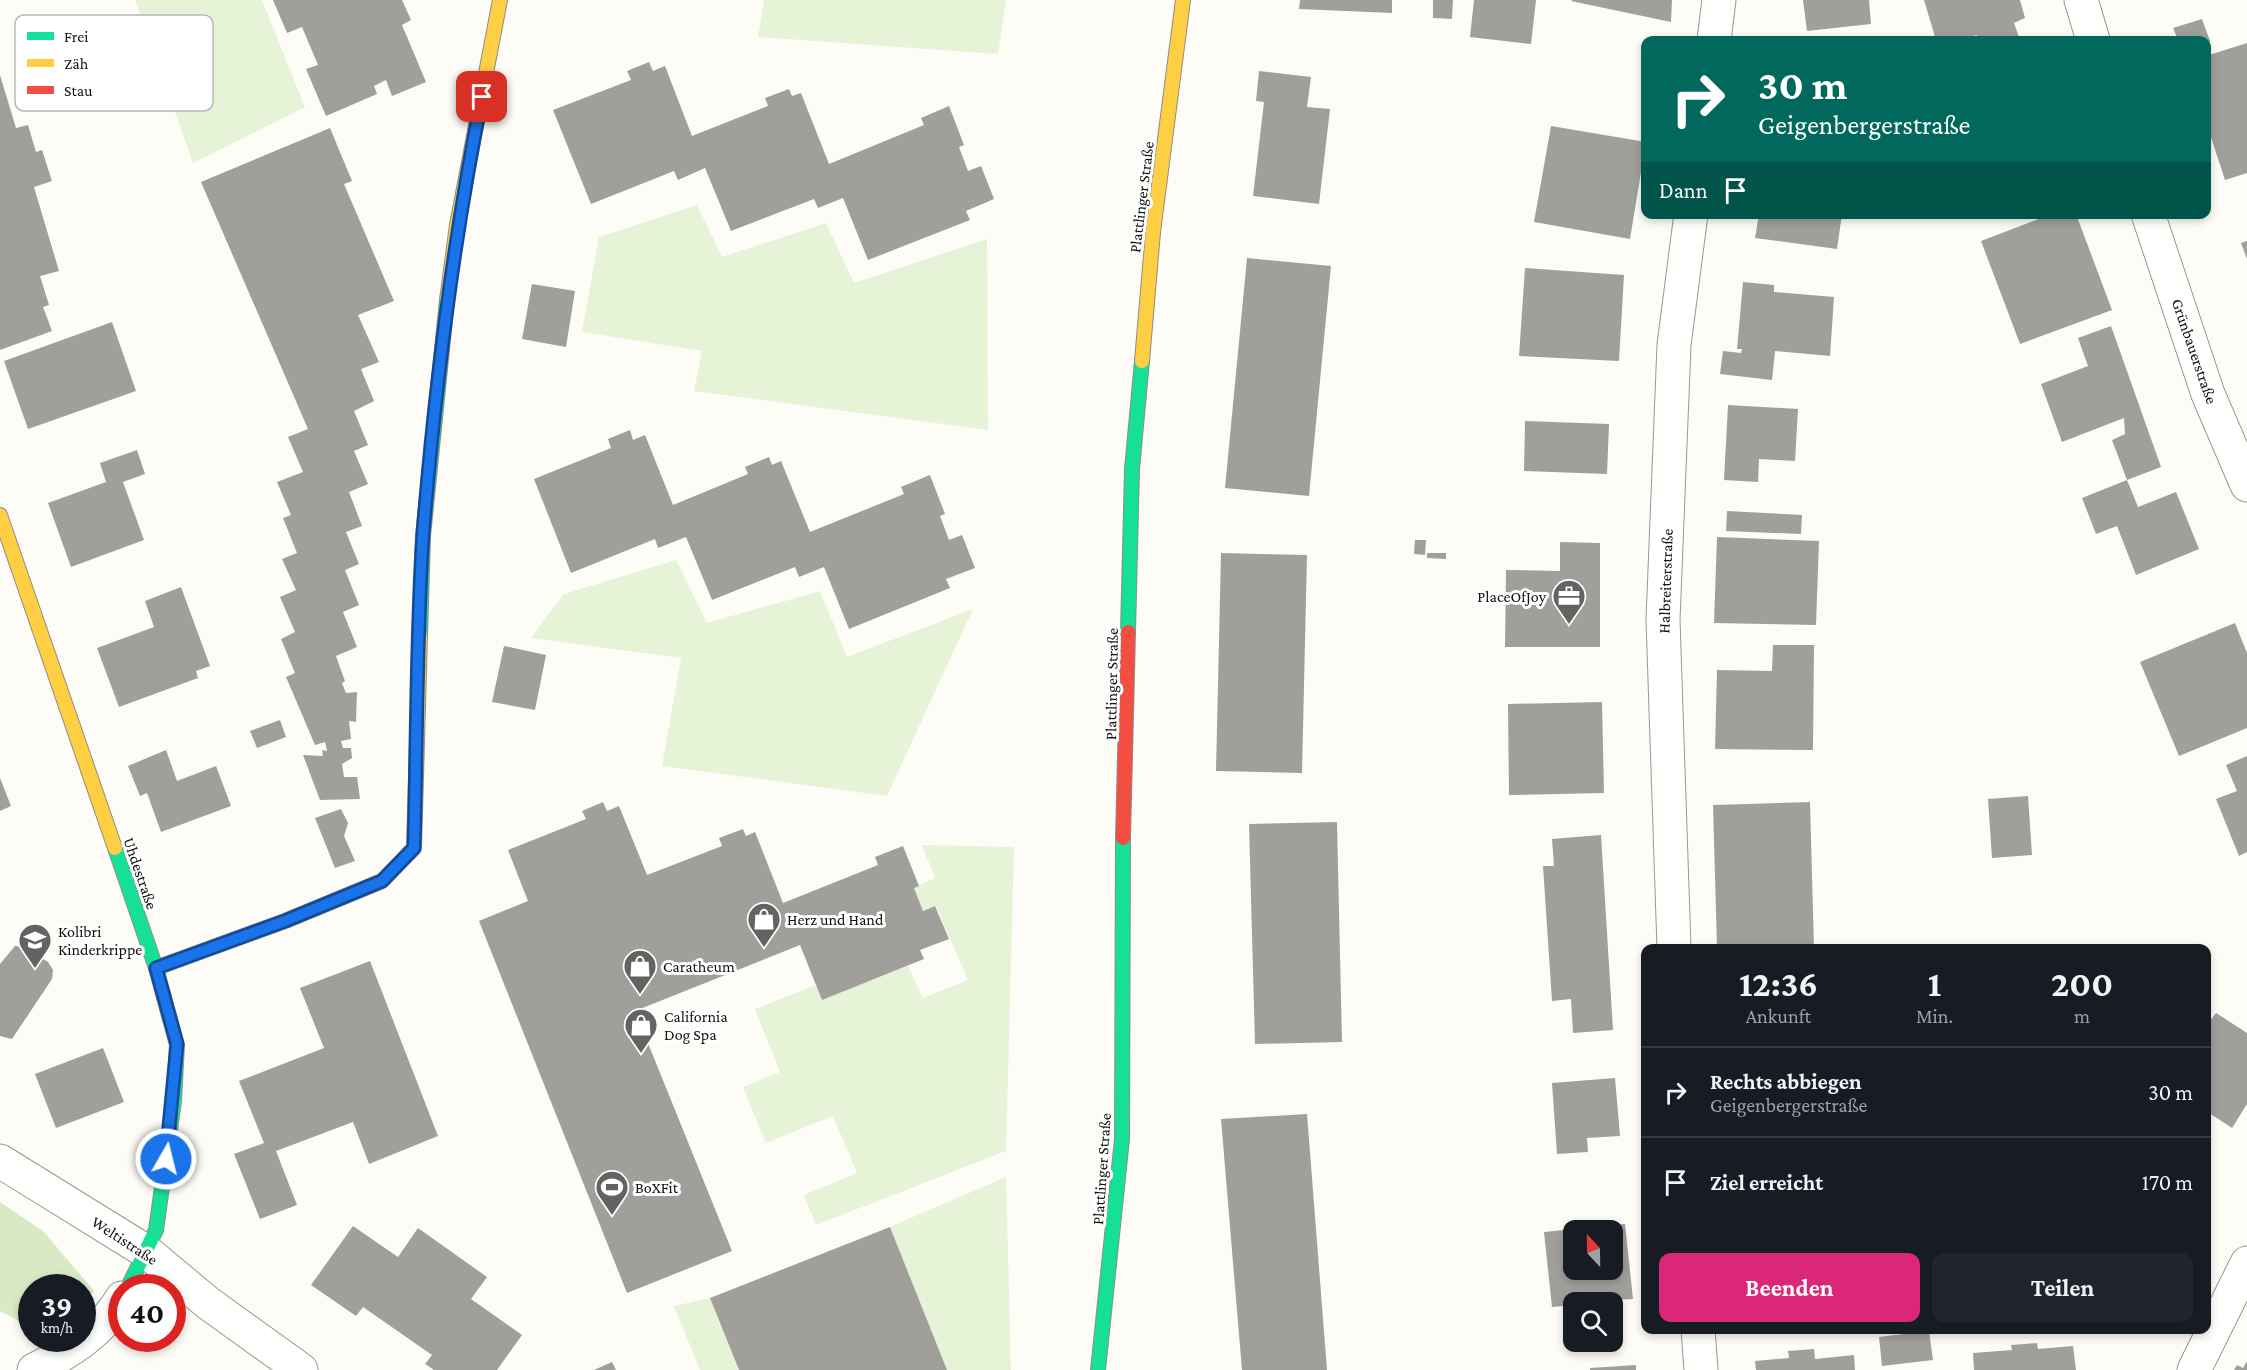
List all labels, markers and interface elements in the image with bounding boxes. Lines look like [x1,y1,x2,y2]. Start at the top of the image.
legend [15,15,213,111]
text: Frei [64,28,88,45]
text: Zäh [64,55,89,72]
icon: right [1659,60,1737,138]
text: 30 m [1758,61,1848,108]
pin [456,71,507,122]
icon: arrive [465,80,498,113]
text: Stau [64,82,93,99]
text: Geigenbergerstraße [1758,110,1970,140]
street label: Plattlinger Straße [1126,140,1158,254]
icon: arrive [1719,174,1752,207]
text: Dann [1659,178,1707,203]
street label: Grünbauerstraße [2169,296,2220,406]
street label: Halbreiterstraße [1655,528,1676,634]
office icon: PlaceOfJoy [1551,578,1587,625]
place label: PlaceOfJoy [1477,588,1547,606]
street label: Plattlinger Straße [1102,628,1122,740]
street label: Uhdestraße [120,835,161,911]
shop icon: Herz und Hand [746,901,782,948]
place label: Herz und Hand [787,911,884,928]
school or university icon: Kolibri Kinderkrippe [17,922,53,969]
place label: Kolibri Kinderkrippe [58,923,142,959]
shop icon: Caratheum [622,948,658,995]
place label: Caratheum [663,958,735,975]
text: 12:36 [1739,964,1818,1004]
text: 1 [1928,964,1941,1004]
text: 200 [2051,964,2113,1004]
text: Ankunft [1746,1005,1811,1027]
text: Min. [1916,1005,1953,1027]
text: m [2074,1005,2090,1027]
shop icon: California Dog Spa [623,1007,659,1054]
place label: California Dog Spa [664,1008,728,1044]
text: Rechts abbiegen [1710,1069,1862,1094]
icon: right [1659,1076,1692,1109]
text: 30 m [2148,1080,2193,1105]
text: Geigenbergerstraße [1710,1094,1867,1116]
street label: Plattlinger Straße [1089,1113,1115,1226]
position arrow [134,1127,198,1191]
icon: arrive [1659,1166,1692,1199]
sports icon: BoXFit [594,1169,630,1216]
text: Ziel erreicht [1710,1170,1823,1195]
text: 170 m [2142,1170,2193,1195]
place label: BoXFit [635,1179,679,1196]
street label: Weltistraße [89,1213,161,1268]
north arrow [1563,1220,1623,1280]
map controls [1563,1220,1623,1352]
button: Beenden [1659,1253,1920,1322]
button: Teilen [1932,1253,2193,1322]
speed limit sign: 40 [108,1274,186,1352]
text: 39 [41,1289,73,1322]
button: search [1563,1292,1623,1352]
text: km/h [41,1320,73,1336]

